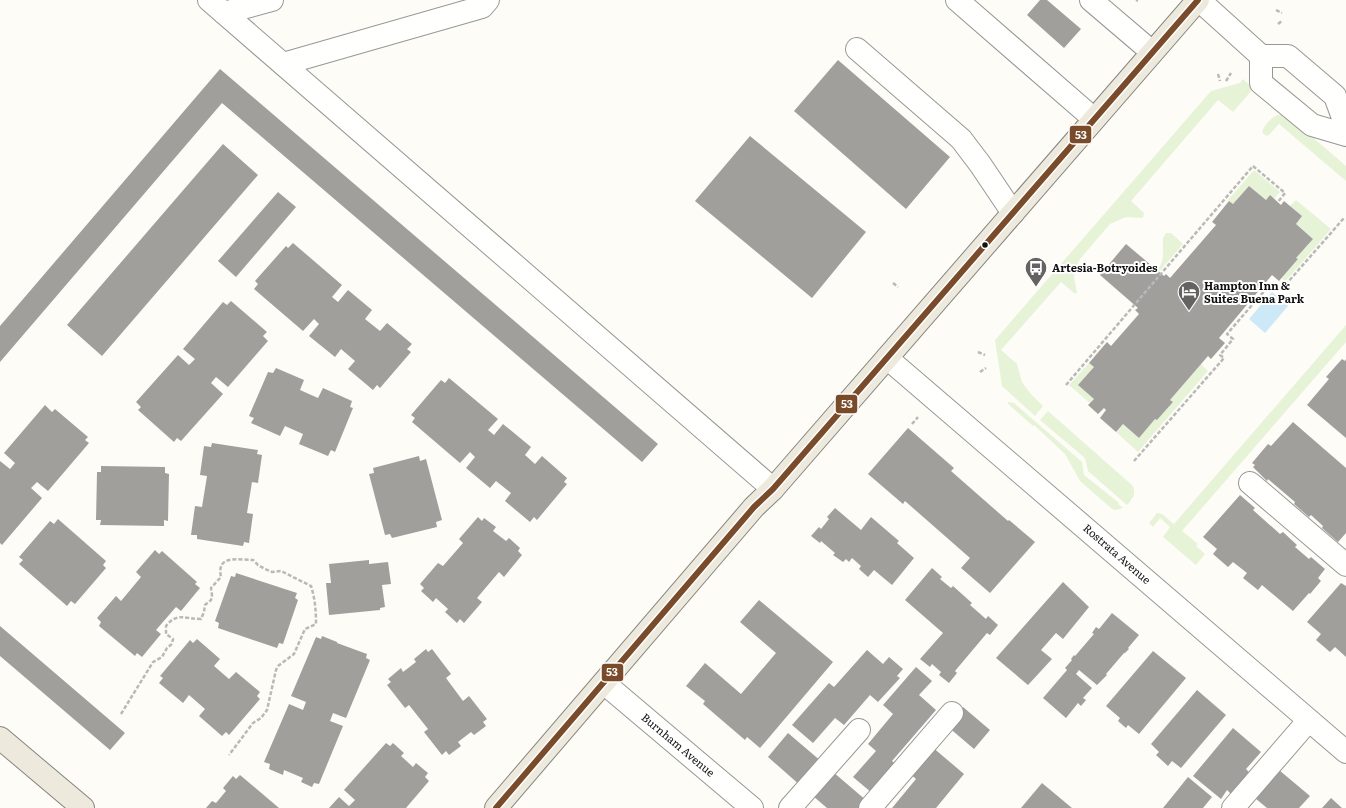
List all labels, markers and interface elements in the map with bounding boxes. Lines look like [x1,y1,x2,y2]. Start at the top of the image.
line badge: 53 [1069,125,1092,144]
text: 53 [1075,126,1087,142]
unlabelled marker [980,240,990,250]
bus stop icon: Artesia-Botryoides [1023,255,1049,288]
place label: Artesia-Botryoides [1052,259,1158,275]
place label: Hampton Inn & Suites Buena Park [1204,277,1305,306]
hotel icon: Hampton Inn & Suites Buena Park [1176,279,1202,312]
line badge: 53 [835,394,858,414]
text: 53 [841,395,853,411]
street label: Rostrata Avenue [1080,519,1155,587]
line badge: 53 [601,663,624,682]
text: 53 [606,663,618,679]
street label: Burnham Avenue [639,709,719,780]

